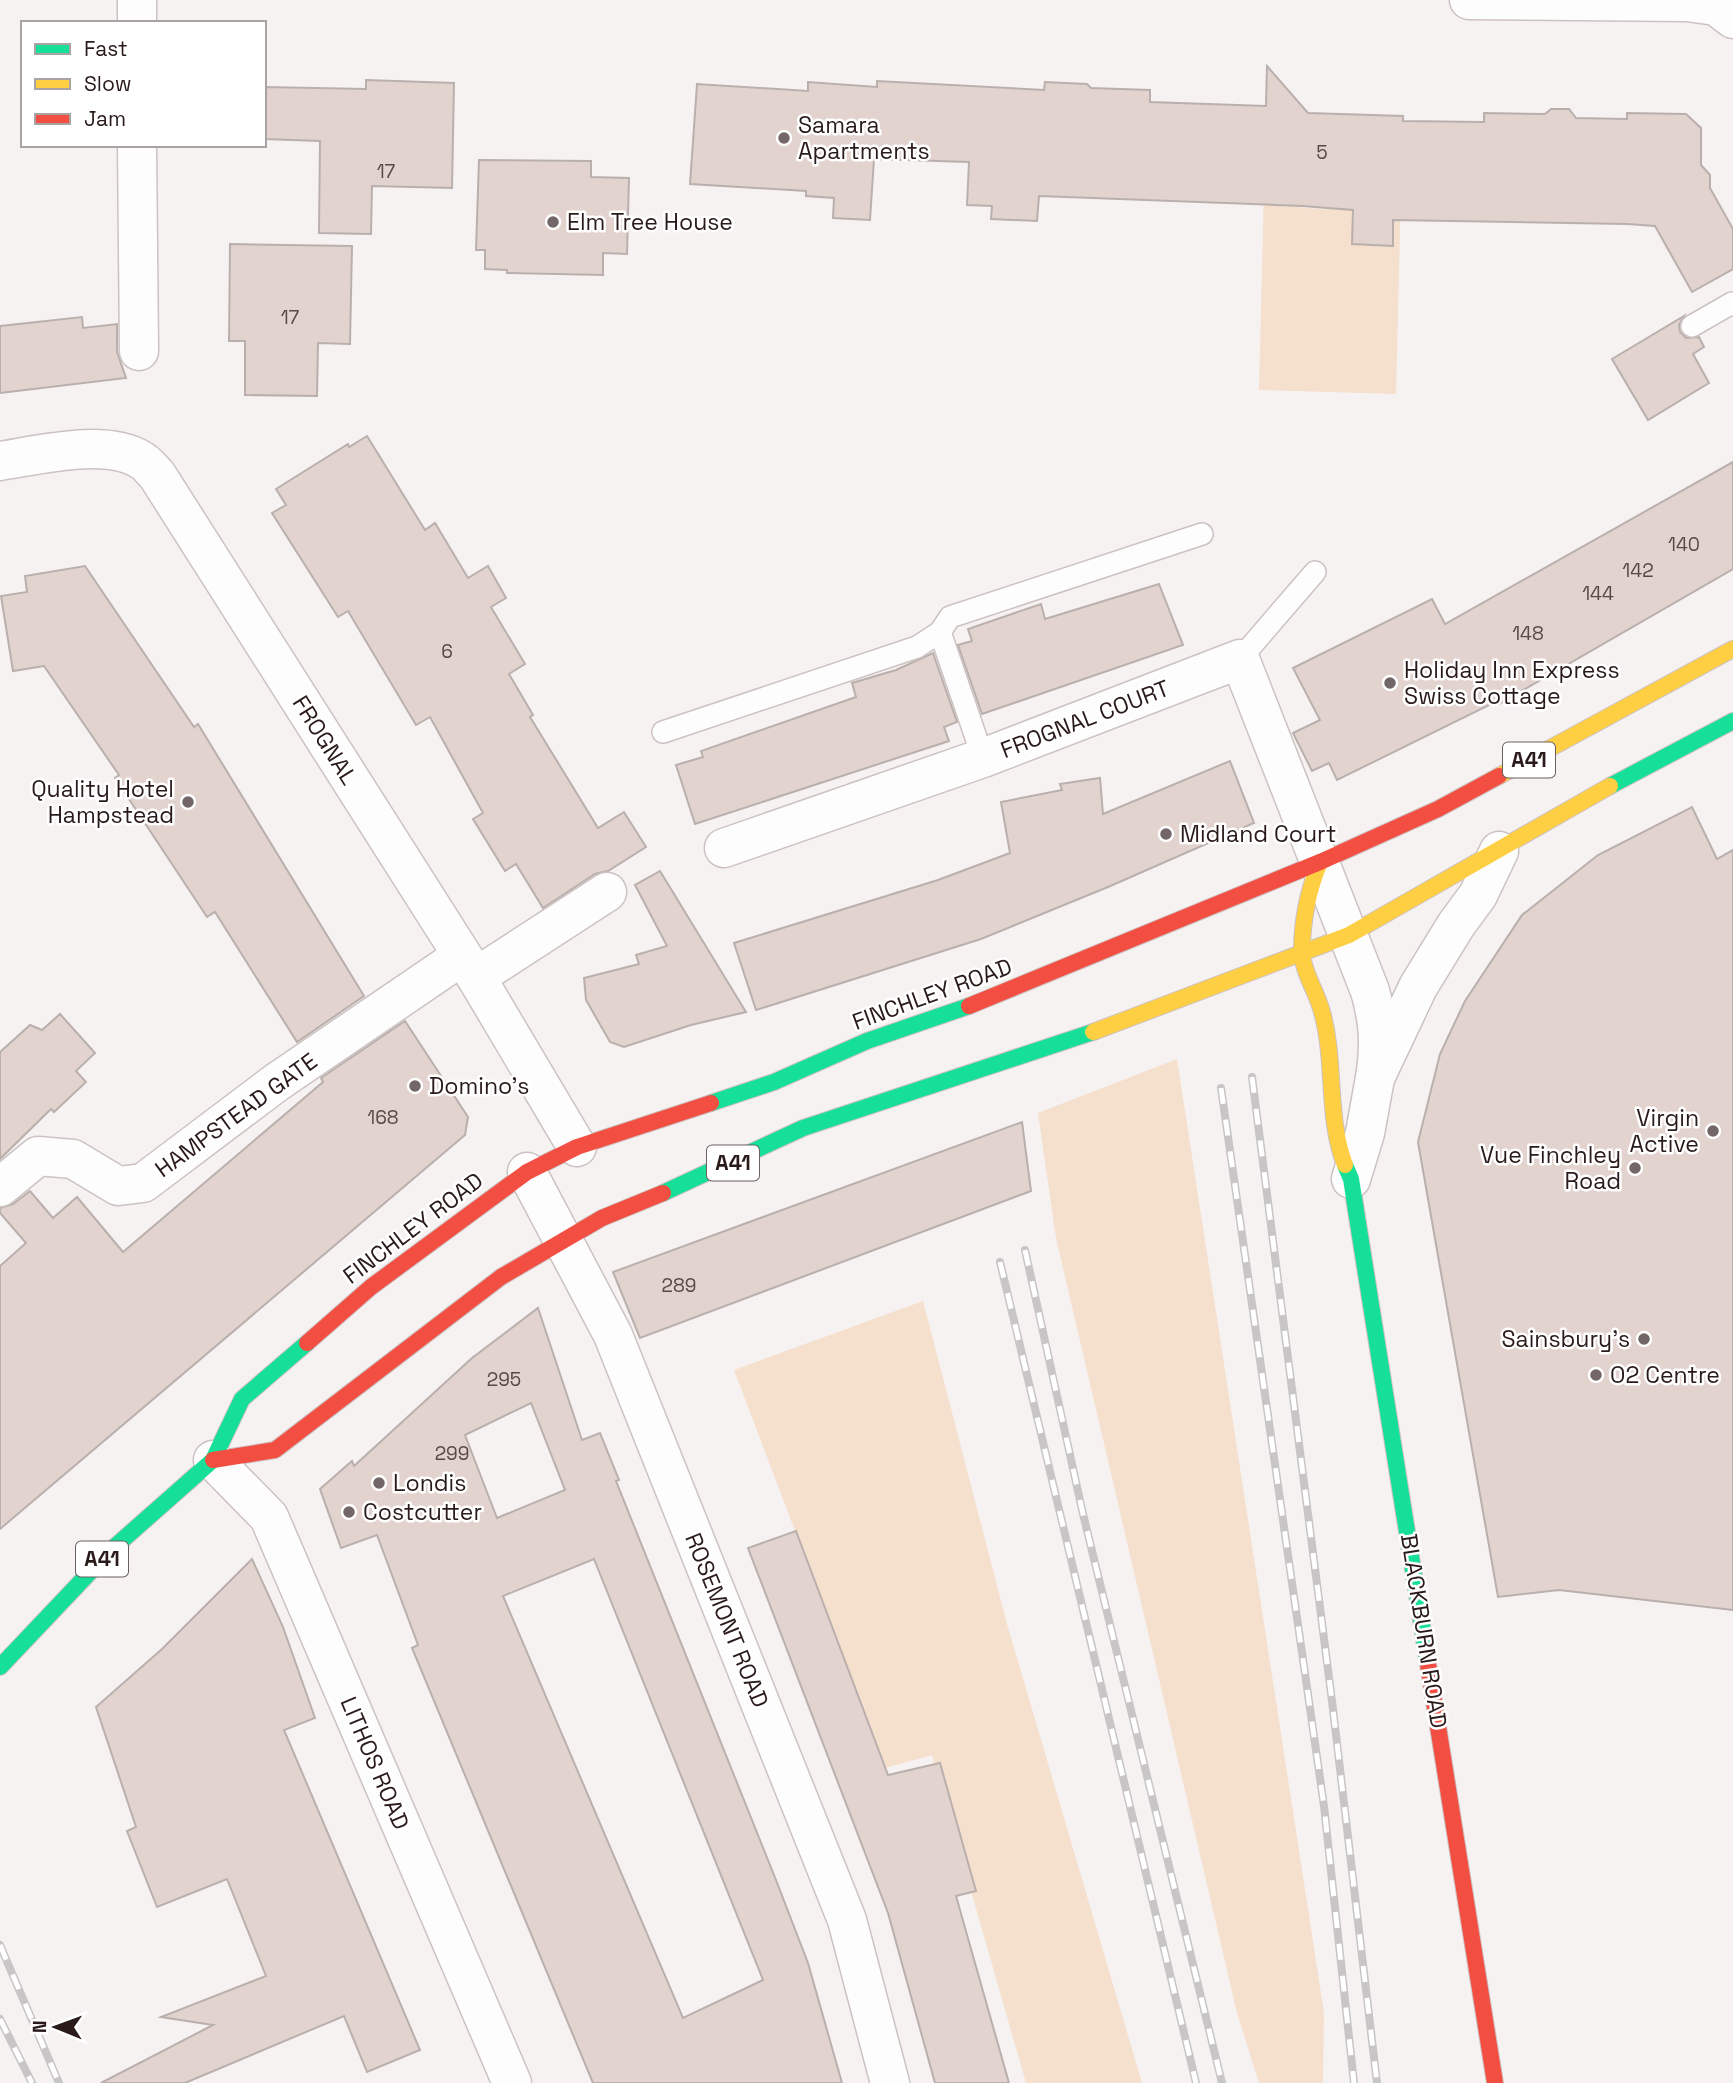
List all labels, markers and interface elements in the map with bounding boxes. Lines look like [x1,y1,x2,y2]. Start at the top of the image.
legend [21,21,266,147]
text: Fast [84,35,128,62]
text: Slow [84,70,132,97]
text: Jam [84,105,126,132]
place label: Samara Apartments [798,110,930,166]
marker: Samara Apartments [776,130,792,146]
house number: 5 [1316,140,1328,165]
house number: 17 [377,159,396,184]
place label: Elm Tree House [567,207,733,237]
marker: Elm Tree House [545,214,561,230]
house number: 17 [281,305,300,330]
house number: 140 [1668,532,1700,557]
house number: 142 [1622,558,1654,583]
house number: 144 [1582,581,1614,606]
house number: 148 [1512,621,1544,646]
house number: 6 [441,639,453,664]
place label: Holiday Inn Express Swiss Cottage [1404,655,1620,711]
street label: FROGNAL COURT [996,673,1174,765]
marker: Holiday Inn Express Swiss Cottage [1382,675,1398,691]
street label: FROGNAL [286,690,364,790]
road number: A41 [1503,742,1555,778]
place label: Quality Hotel Hampstead [31,774,174,830]
marker: Quality Hotel Hampstead [180,794,196,810]
place label: Midland Court [1180,819,1336,849]
marker: Midland Court [1158,826,1174,842]
street label: FINCHLEY ROAD [848,951,1016,1037]
street label: HAMPSTEAD GATE [149,1046,323,1184]
place label: Domino's [429,1071,529,1101]
marker: Domino's [407,1078,423,1094]
place label: Virgin Active [1629,1103,1699,1159]
house number: 168 [367,1105,399,1130]
marker: Virgin Active [1705,1123,1721,1139]
place label: Vue Finchley Road [1480,1140,1621,1196]
road number: A41 [707,1146,759,1180]
marker: Vue Finchley Road [1627,1160,1643,1176]
street label: FINCHLEY ROAD [337,1166,489,1290]
house number: 289 [662,1273,696,1298]
place label: Sainsbury's [1501,1324,1630,1354]
marker: Sainsbury's [1636,1331,1652,1347]
place label: O2 Centre [1610,1360,1720,1390]
house number: 295 [487,1367,521,1392]
marker: O2 Centre [1588,1367,1604,1383]
house number: 299 [435,1441,469,1466]
place label: Londis [393,1468,466,1498]
marker: Londis [371,1475,387,1491]
place label: Costcutter [363,1497,482,1527]
marker: Costcutter [341,1504,357,1520]
street label: ROSEMONT ROAD [678,1528,776,1712]
street label: BLACKBURN ROAD [1394,1532,1454,1730]
road number: A41 [76,1542,128,1576]
street label: LITHOS ROAD [334,1692,416,1834]
north arrow [21,1992,91,2062]
text: N [27,2020,52,2033]

